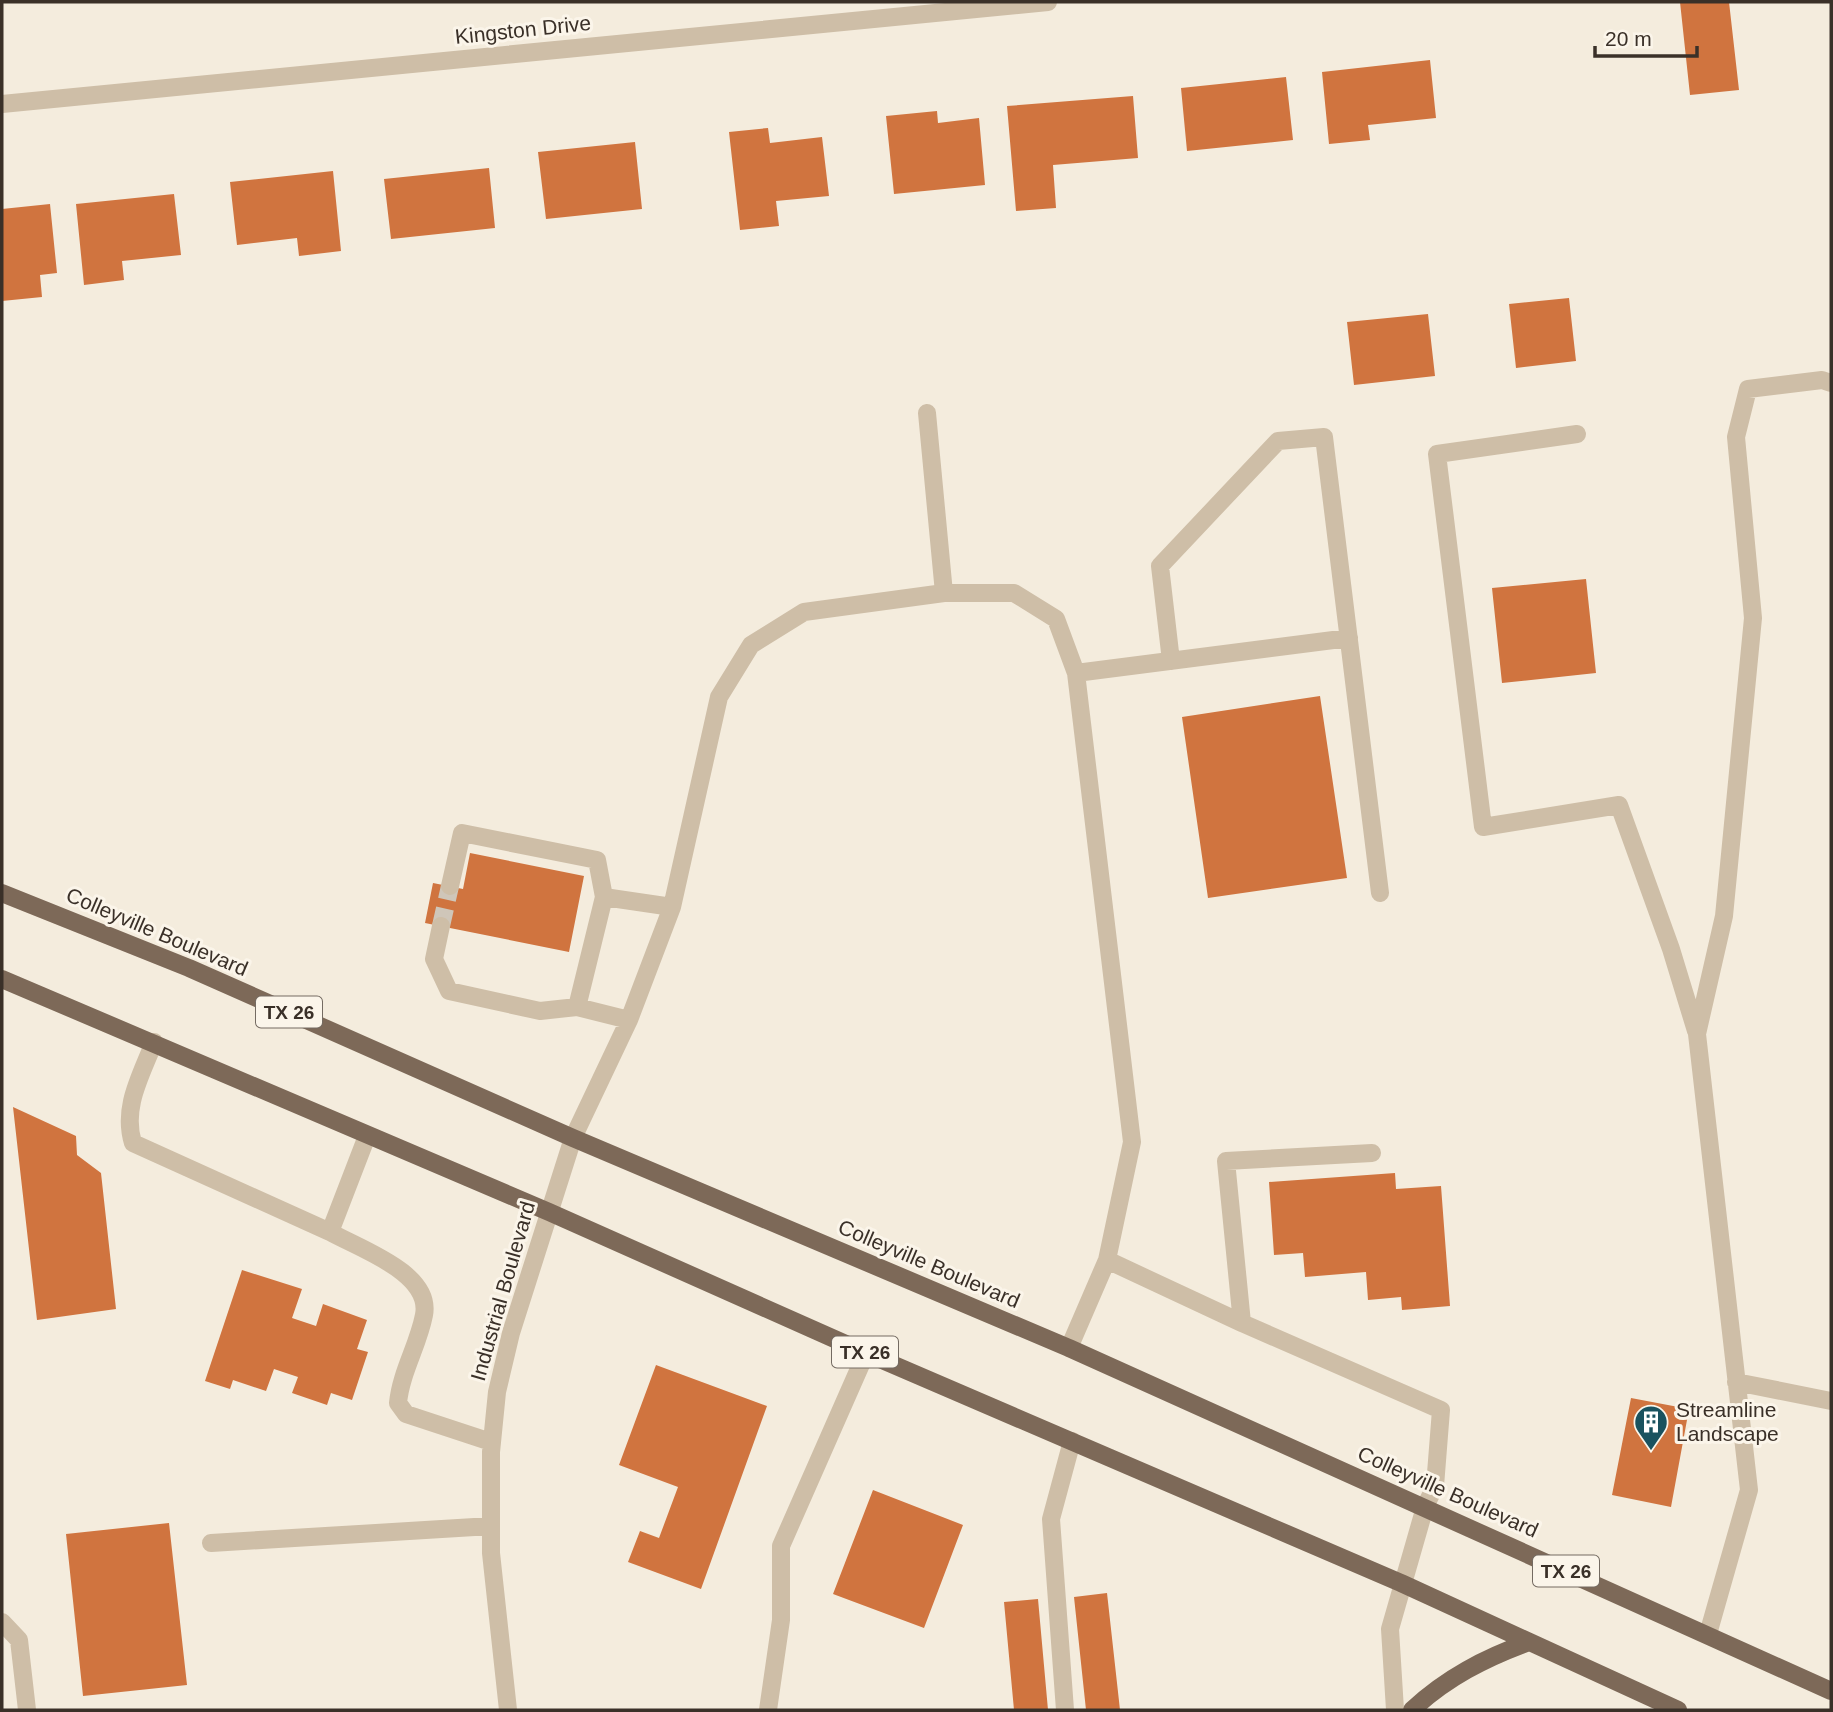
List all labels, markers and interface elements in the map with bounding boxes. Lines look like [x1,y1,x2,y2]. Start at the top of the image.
street label: Kingston Drive [454,11,592,48]
scale bar [1595,14,1696,58]
text: 20 m [1605,27,1652,50]
street label: Colleyville Boulevard [63,883,251,980]
road number: TX 26 [256,996,322,1028]
street label: Industrial Boulevard [466,1198,539,1383]
street label: Colleyville Boulevard [835,1215,1023,1312]
road number: TX 26 [832,1336,898,1368]
place label: Streamline Landscape [1676,1398,1779,1445]
building icon: Streamline Landscape [1632,1403,1670,1452]
street label: Colleyville Boulevard [1354,1441,1542,1542]
road number: TX 26 [1533,1555,1599,1586]

